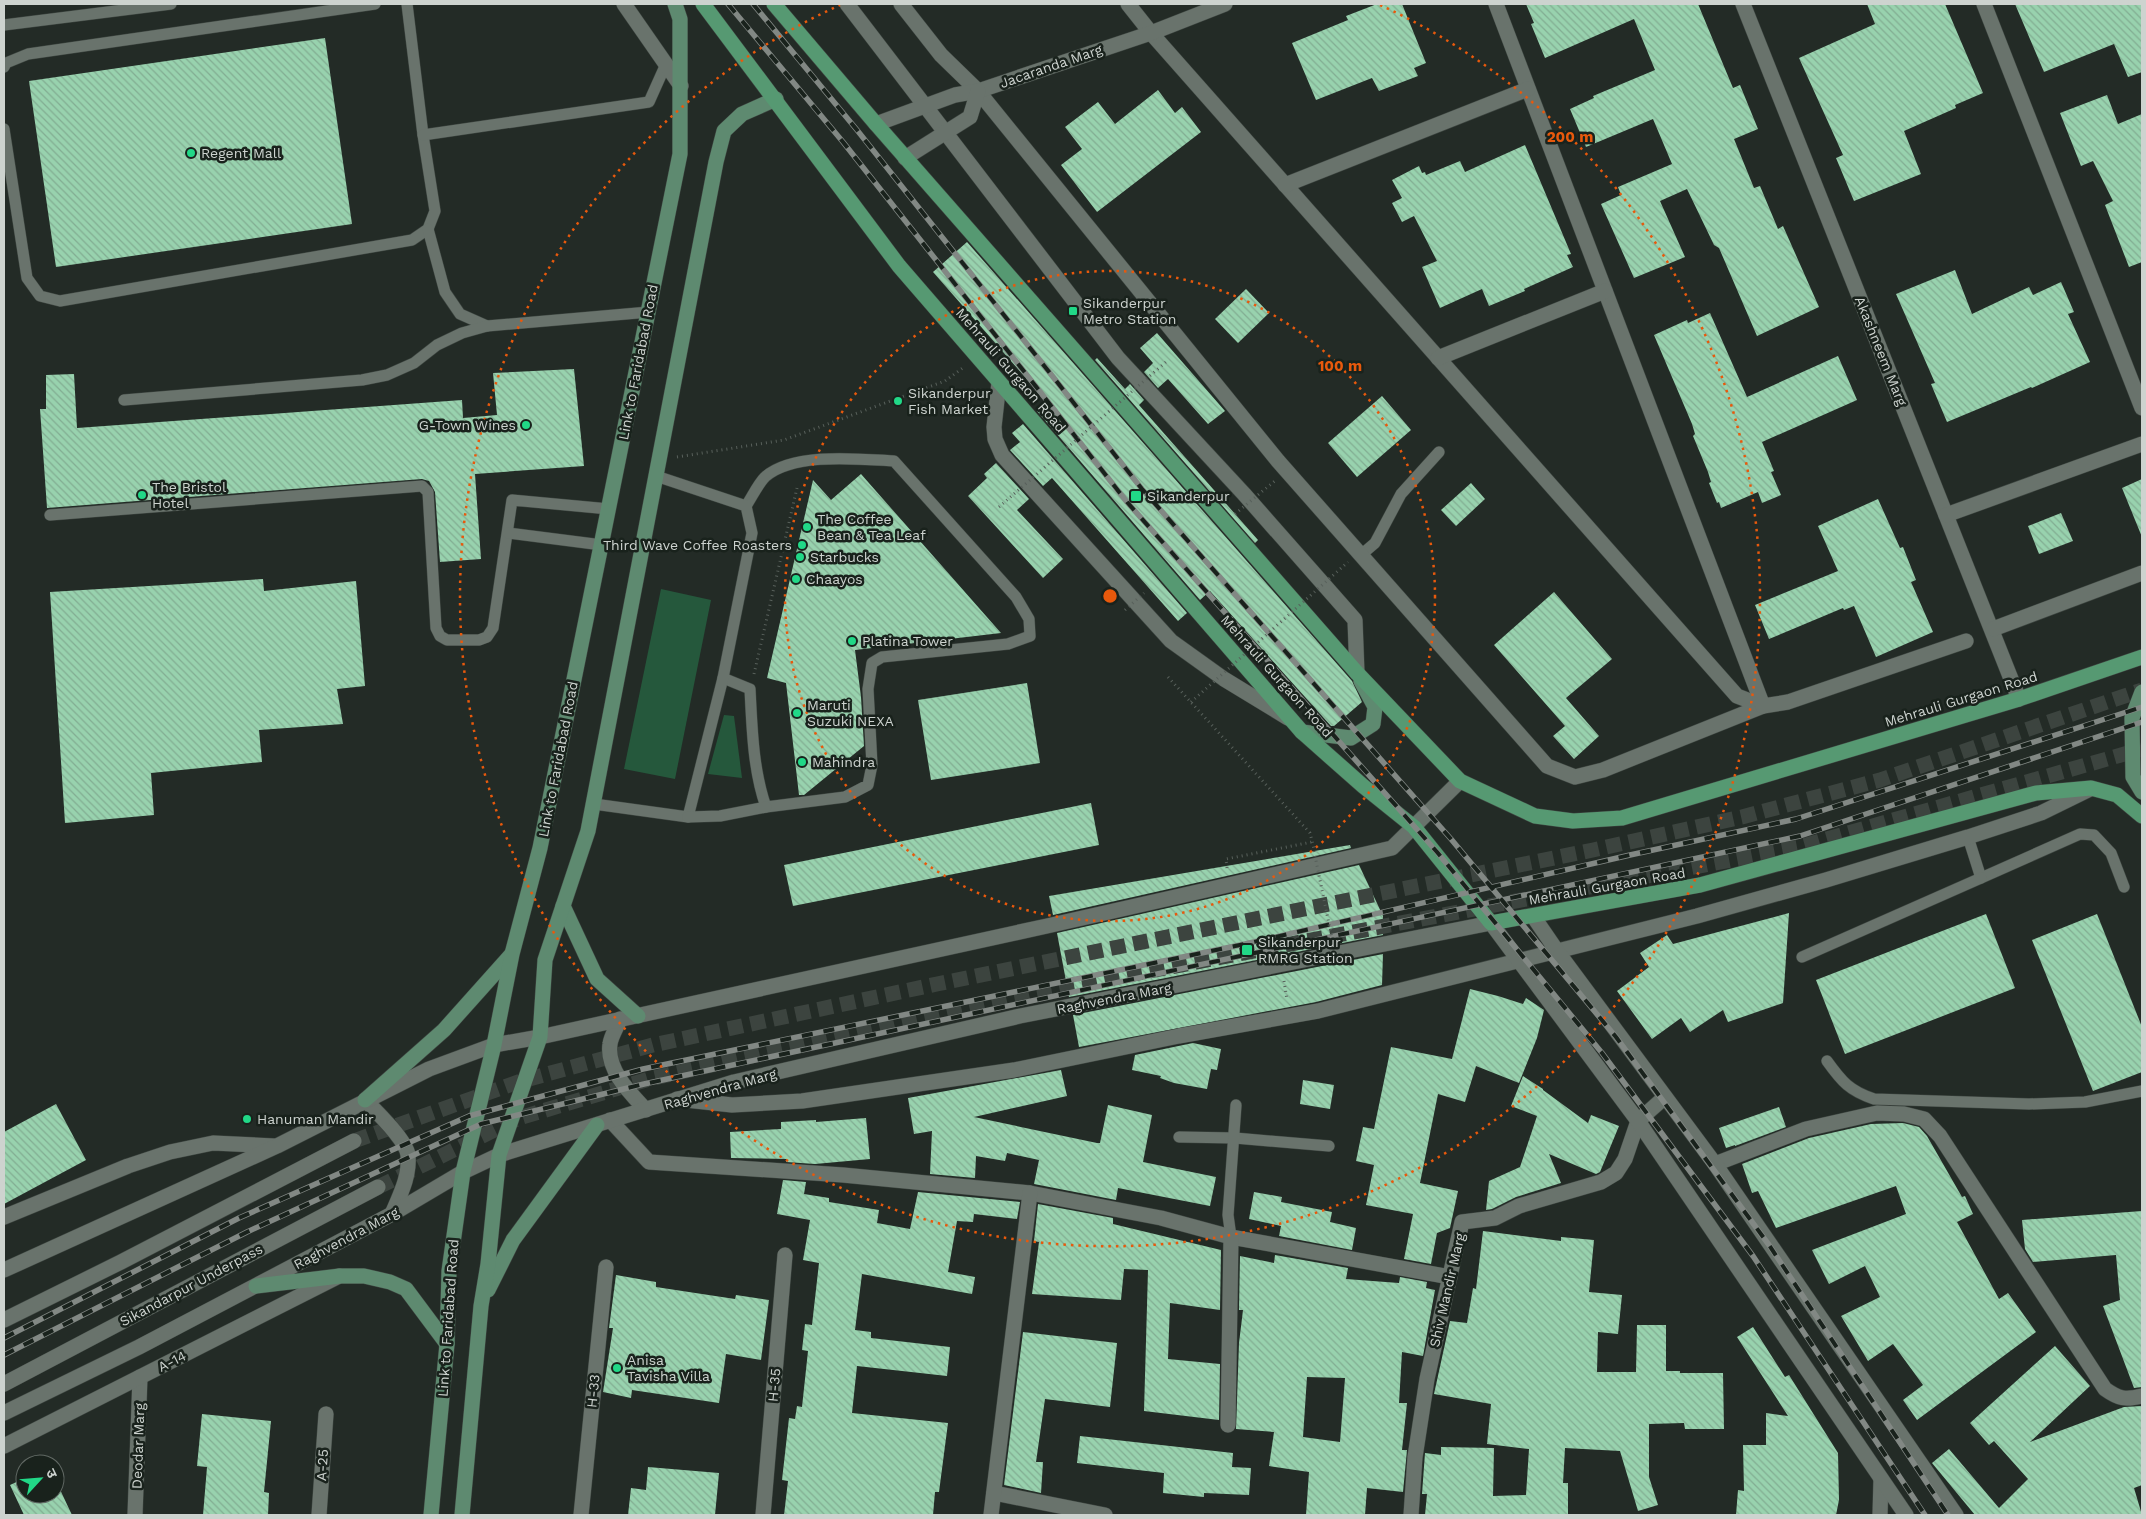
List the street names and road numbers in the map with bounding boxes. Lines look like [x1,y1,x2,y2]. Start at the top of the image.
street label: Jacaranda Marg [998,41,1105,91]
street label: Link to Faridabad Road [615,283,661,441]
street label: Akashneem Marg [1852,294,1910,409]
street label: Mehrauli Gurgaon Road [953,305,1069,435]
street label: Mehrauli Gurgaon Road [1218,612,1336,740]
street label: Mehrauli Gurgaon Road [1883,668,2039,730]
street label: Link to Faridabad Road [535,680,581,838]
street label: Mehrauli Gurgaon Road [1527,864,1687,908]
street label: Raghvendra Marg [1055,979,1173,1017]
street label: Raghvendra Marg [662,1065,779,1113]
street label: Raghvendra Marg [291,1203,402,1272]
street label: Shiv Mandir Marg [1426,1231,1468,1349]
street label: Link to Faridabad Road [435,1239,461,1397]
street label: Sikandarpur Underpass [117,1240,265,1330]
street label: A-14 [155,1347,189,1375]
street label: H-35 [765,1368,783,1402]
street label: H-33 [583,1373,603,1409]
street label: Deodar Marg [129,1402,148,1489]
street label: A-25 [313,1449,331,1481]

